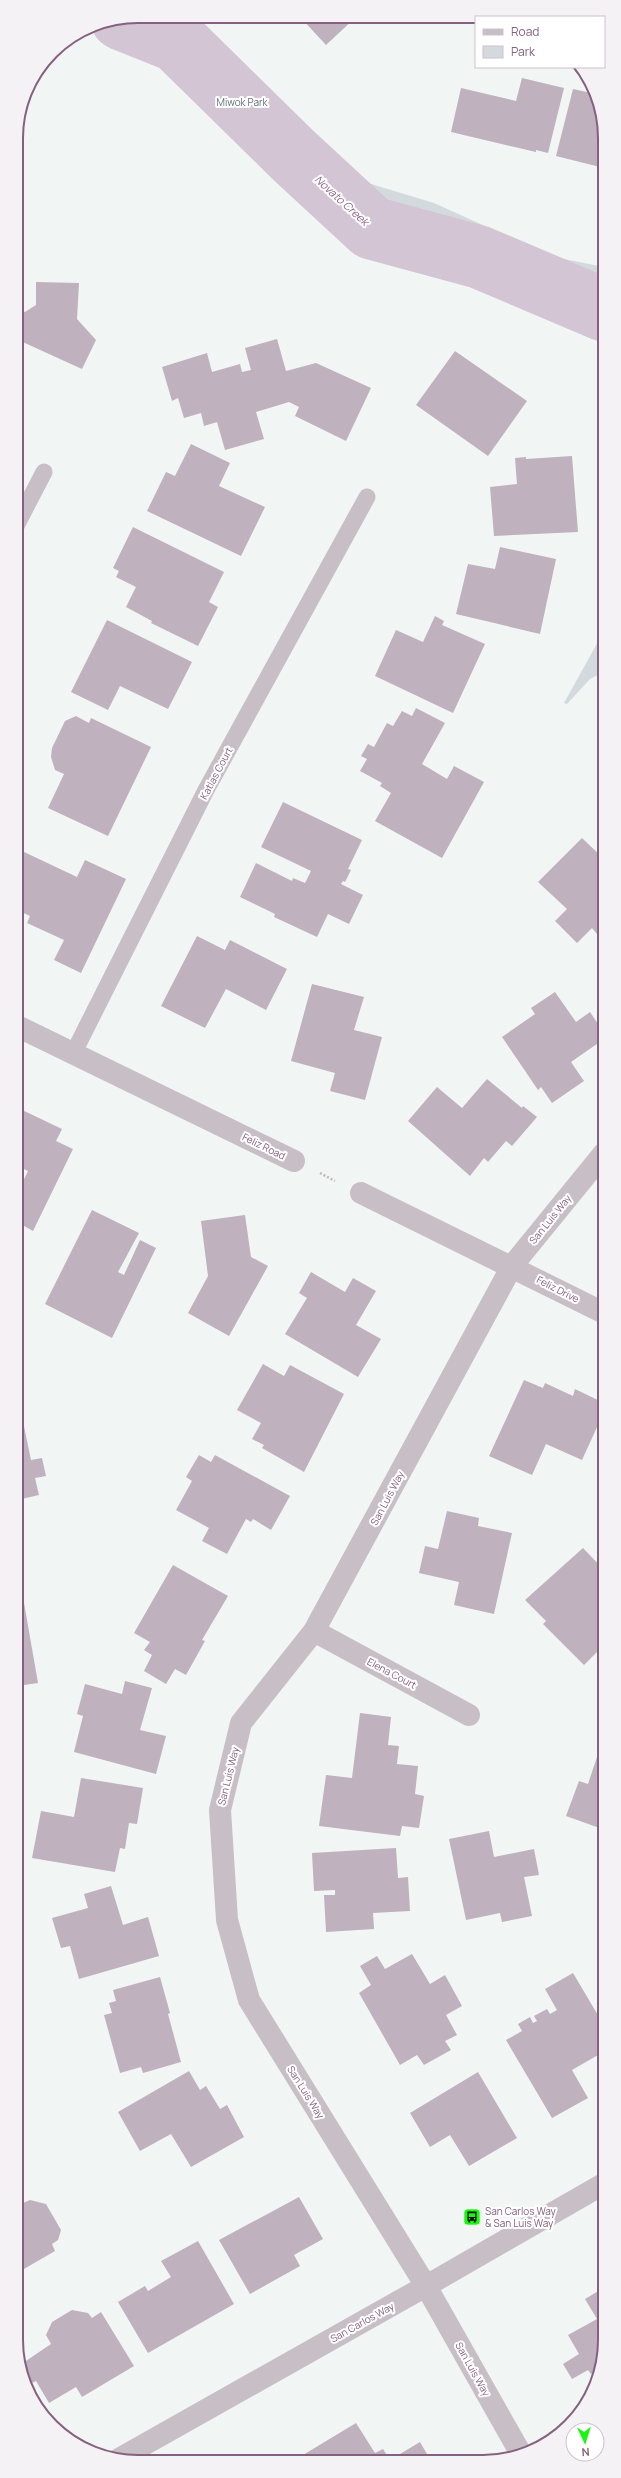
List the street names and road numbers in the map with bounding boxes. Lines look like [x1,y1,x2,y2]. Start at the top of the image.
street label: Katlas Court [196,744,236,802]
street label: Feliz Road [240,1130,288,1162]
street label: San Luis Way [526,1191,575,1247]
street label: Feliz Drive [534,1272,582,1306]
street label: San Luis Way [367,1468,408,1528]
street label: Elena Court [365,1654,419,1692]
street label: San Luis Way [214,1745,242,1807]
street label: San Luis Way [284,2063,328,2122]
street label: San Carlos Way [328,2298,397,2345]
street label: San Luis Way [452,2339,494,2399]

